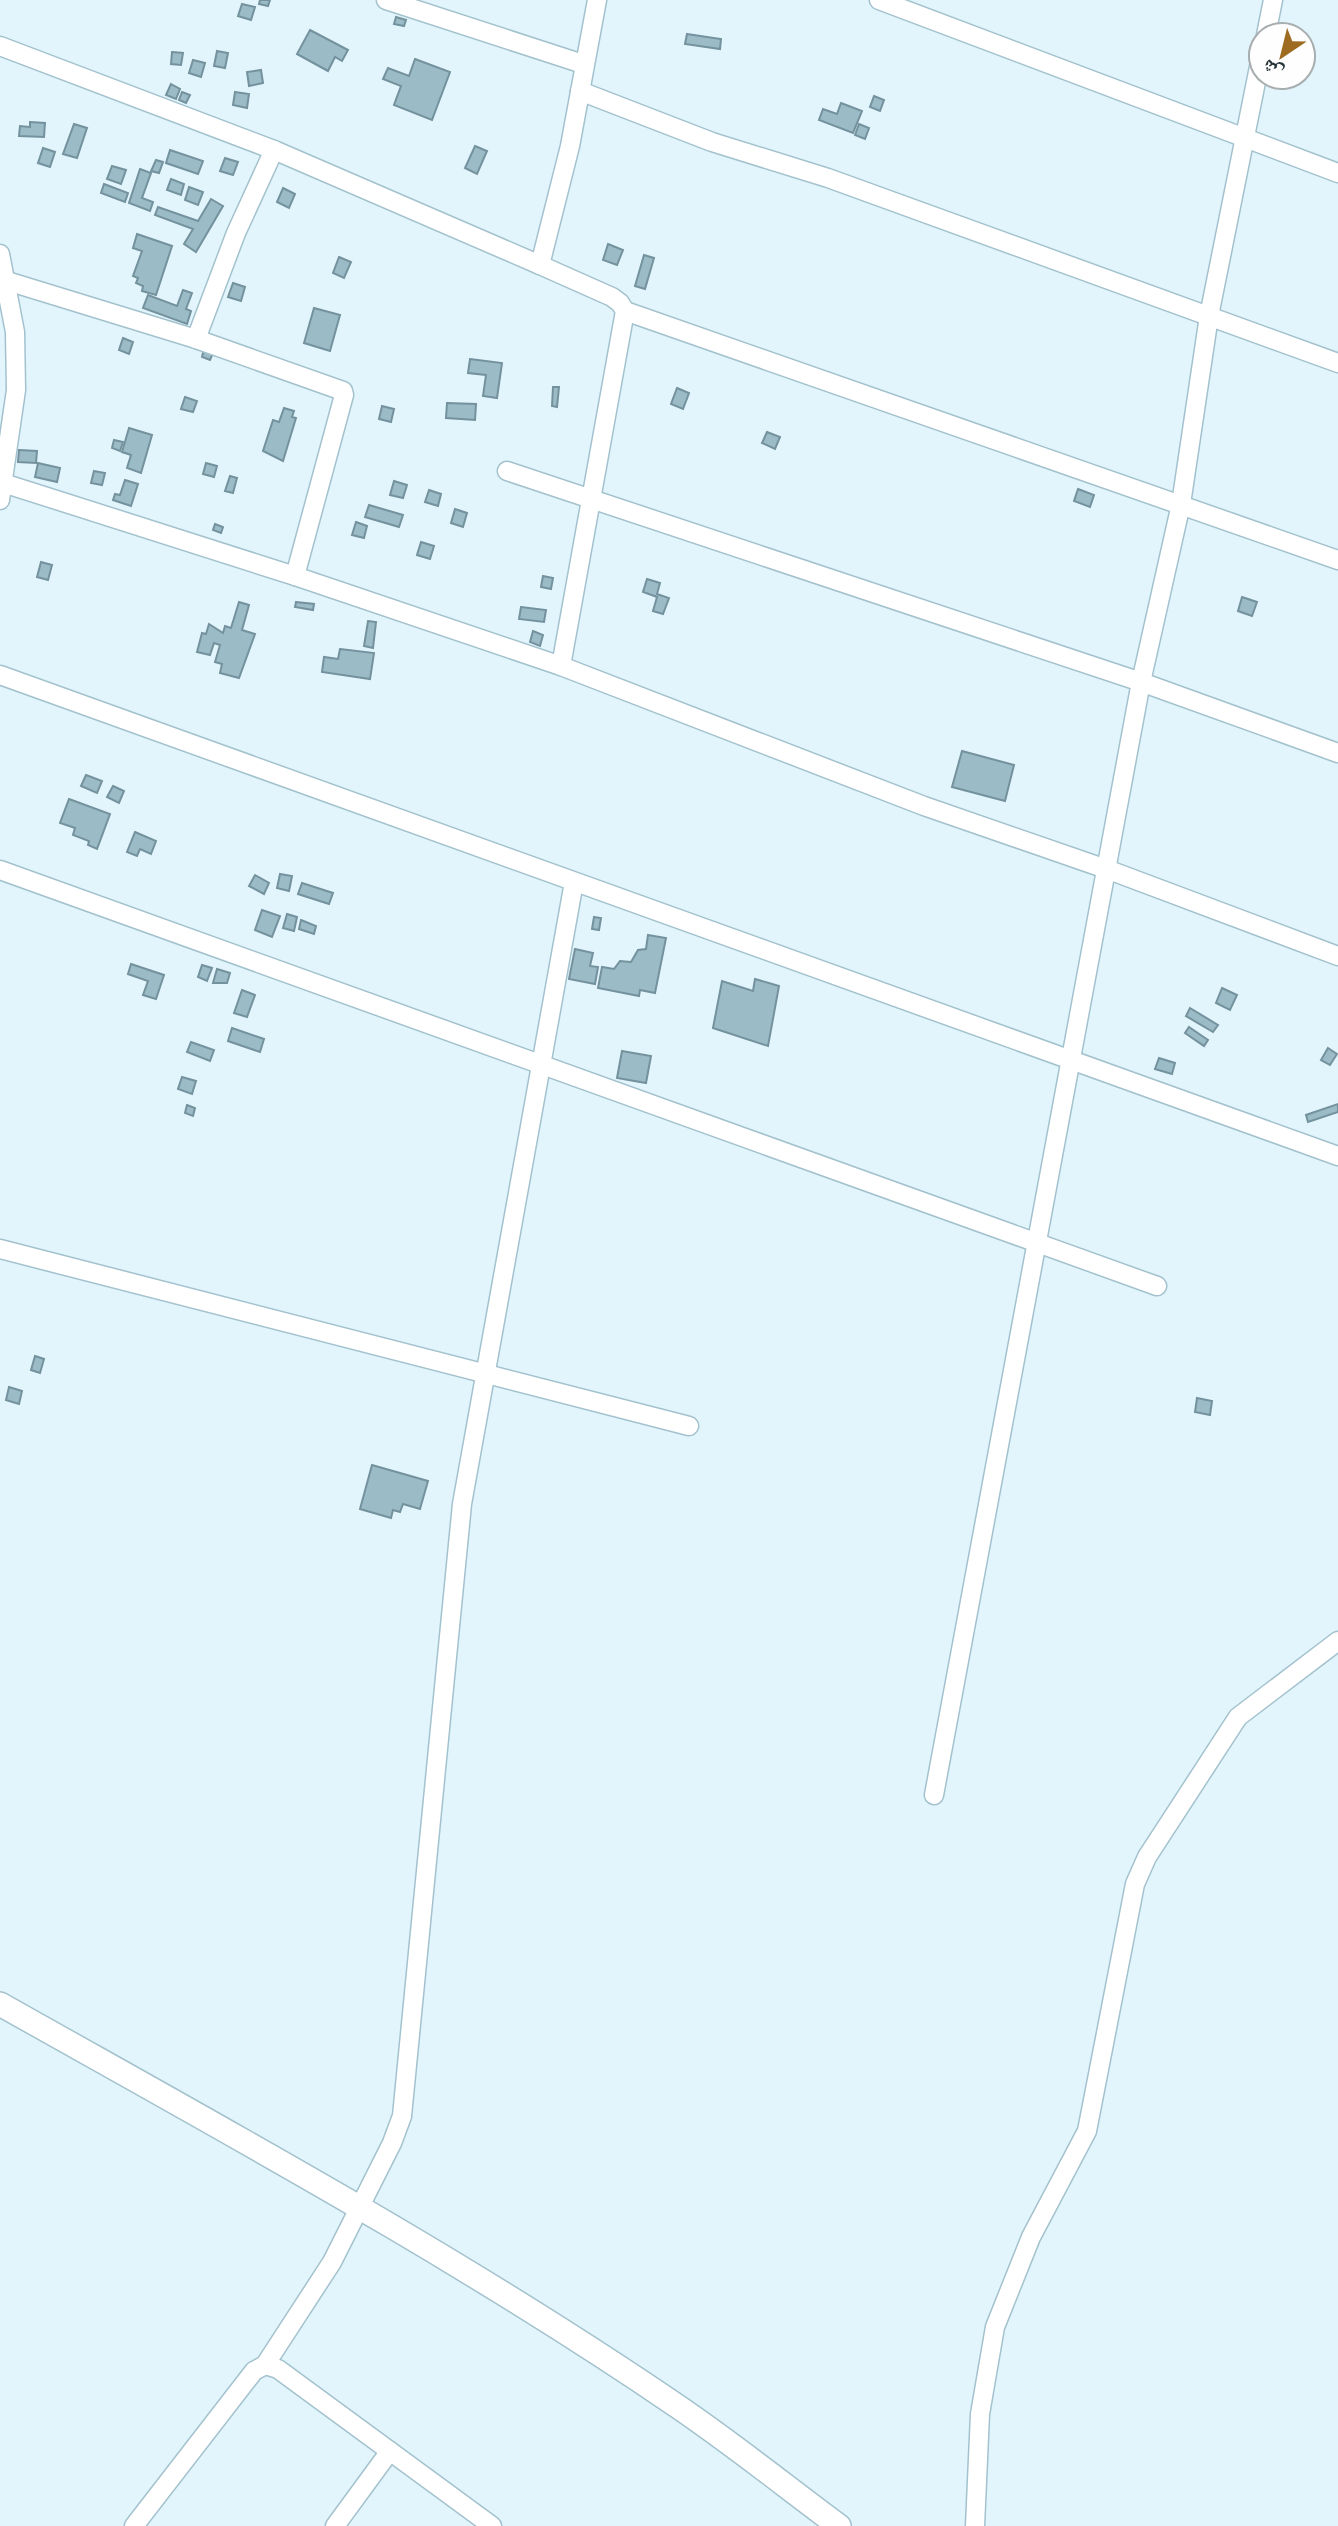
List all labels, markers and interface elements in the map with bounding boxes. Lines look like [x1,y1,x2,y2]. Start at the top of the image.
north arrow [1247,21,1317,91]
text: ش [1257,54,1287,86]

